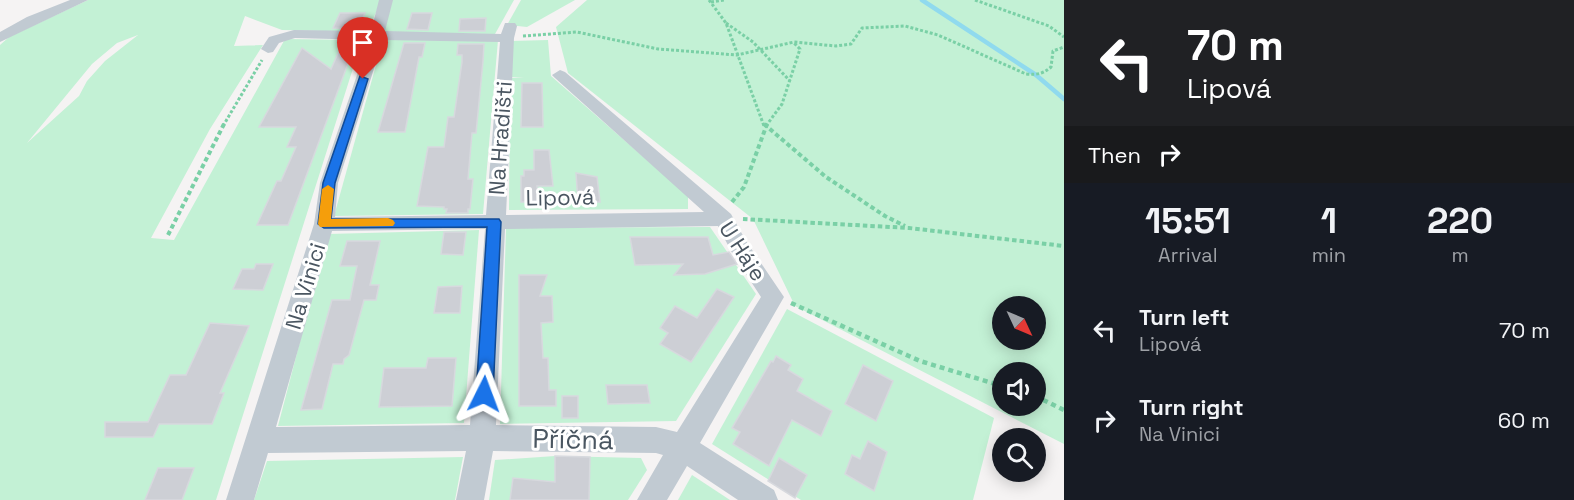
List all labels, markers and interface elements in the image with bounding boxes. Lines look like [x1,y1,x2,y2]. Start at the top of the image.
pin [337,17,388,79]
text: 70 m [1187,19,1284,72]
icon: left [1088,24,1166,102]
icon: arrive [346,26,379,59]
text: Lipová [1187,71,1272,106]
street label: Na Hradišti [482,80,518,196]
icon: right [1153,138,1186,171]
text: Then [1088,141,1141,169]
street label: Lipová [525,182,595,212]
text: 15:51 [1145,198,1231,244]
text: 1 [1321,198,1337,244]
text: 220 [1427,198,1493,244]
street label: U Háje [713,216,773,286]
street label: Na Vinici [279,239,331,333]
text: Arrival [1158,242,1218,268]
text: min [1312,242,1346,268]
text: m [1451,242,1469,268]
north arrow [992,296,1046,350]
map controls [992,296,1046,482]
text: Turn left [1139,303,1229,331]
icon: left [1088,314,1121,347]
text: 70 m [1499,316,1550,344]
text: Lipová [1139,331,1202,357]
position arrow [452,362,516,426]
button: sound [992,362,1046,416]
text: Turn right [1139,393,1244,421]
icon: right [1088,404,1121,437]
text: 60 m [1498,406,1550,434]
street label: Příčná [532,421,614,457]
text: Na Vinici [1139,421,1220,447]
button: search [992,428,1046,482]

